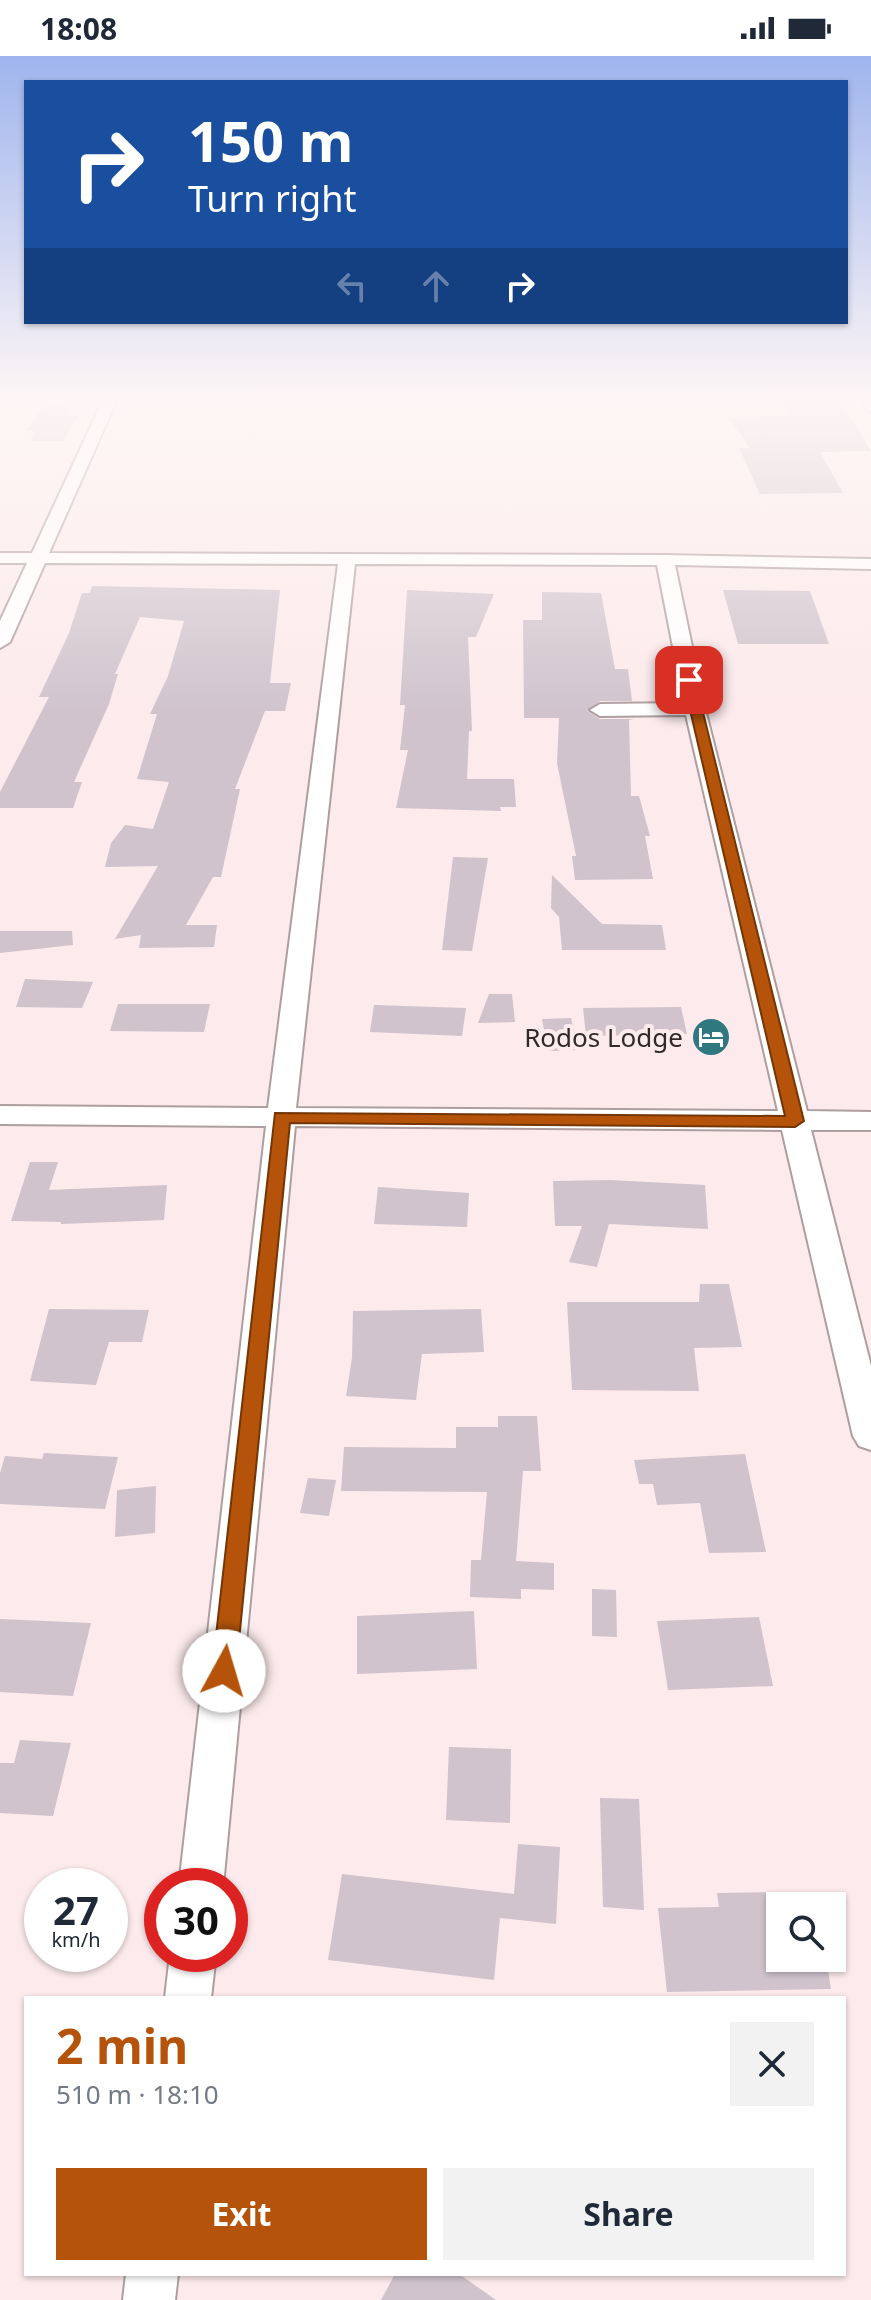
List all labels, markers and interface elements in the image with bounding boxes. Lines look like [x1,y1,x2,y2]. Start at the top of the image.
text: 18:08 [40,8,117,49]
text: 150 m [188,102,353,178]
icon: right [56,112,160,216]
text: Turn right [188,174,356,223]
icon: left [330,264,374,308]
icon: ahead [414,264,458,308]
icon: right [498,264,542,308]
pin [655,646,723,714]
icon: arrive [667,658,711,702]
hotel icon: Rodos Lodge [690,1016,732,1058]
place label: Rodos Lodge [524,1019,683,1055]
position arrow [182,1629,266,1713]
speed limit sign: 30 [144,1868,248,1972]
text: 27 [53,1882,99,1937]
map controls [766,1892,846,1972]
button: search [766,1892,846,1972]
text: km/h [51,1926,101,1953]
text: 2 min [56,2013,188,2078]
button: close [730,2022,814,2106]
text: 510 m · 18:10 [56,2076,219,2112]
button: Exit [56,2168,427,2260]
button: Share [443,2168,814,2260]

